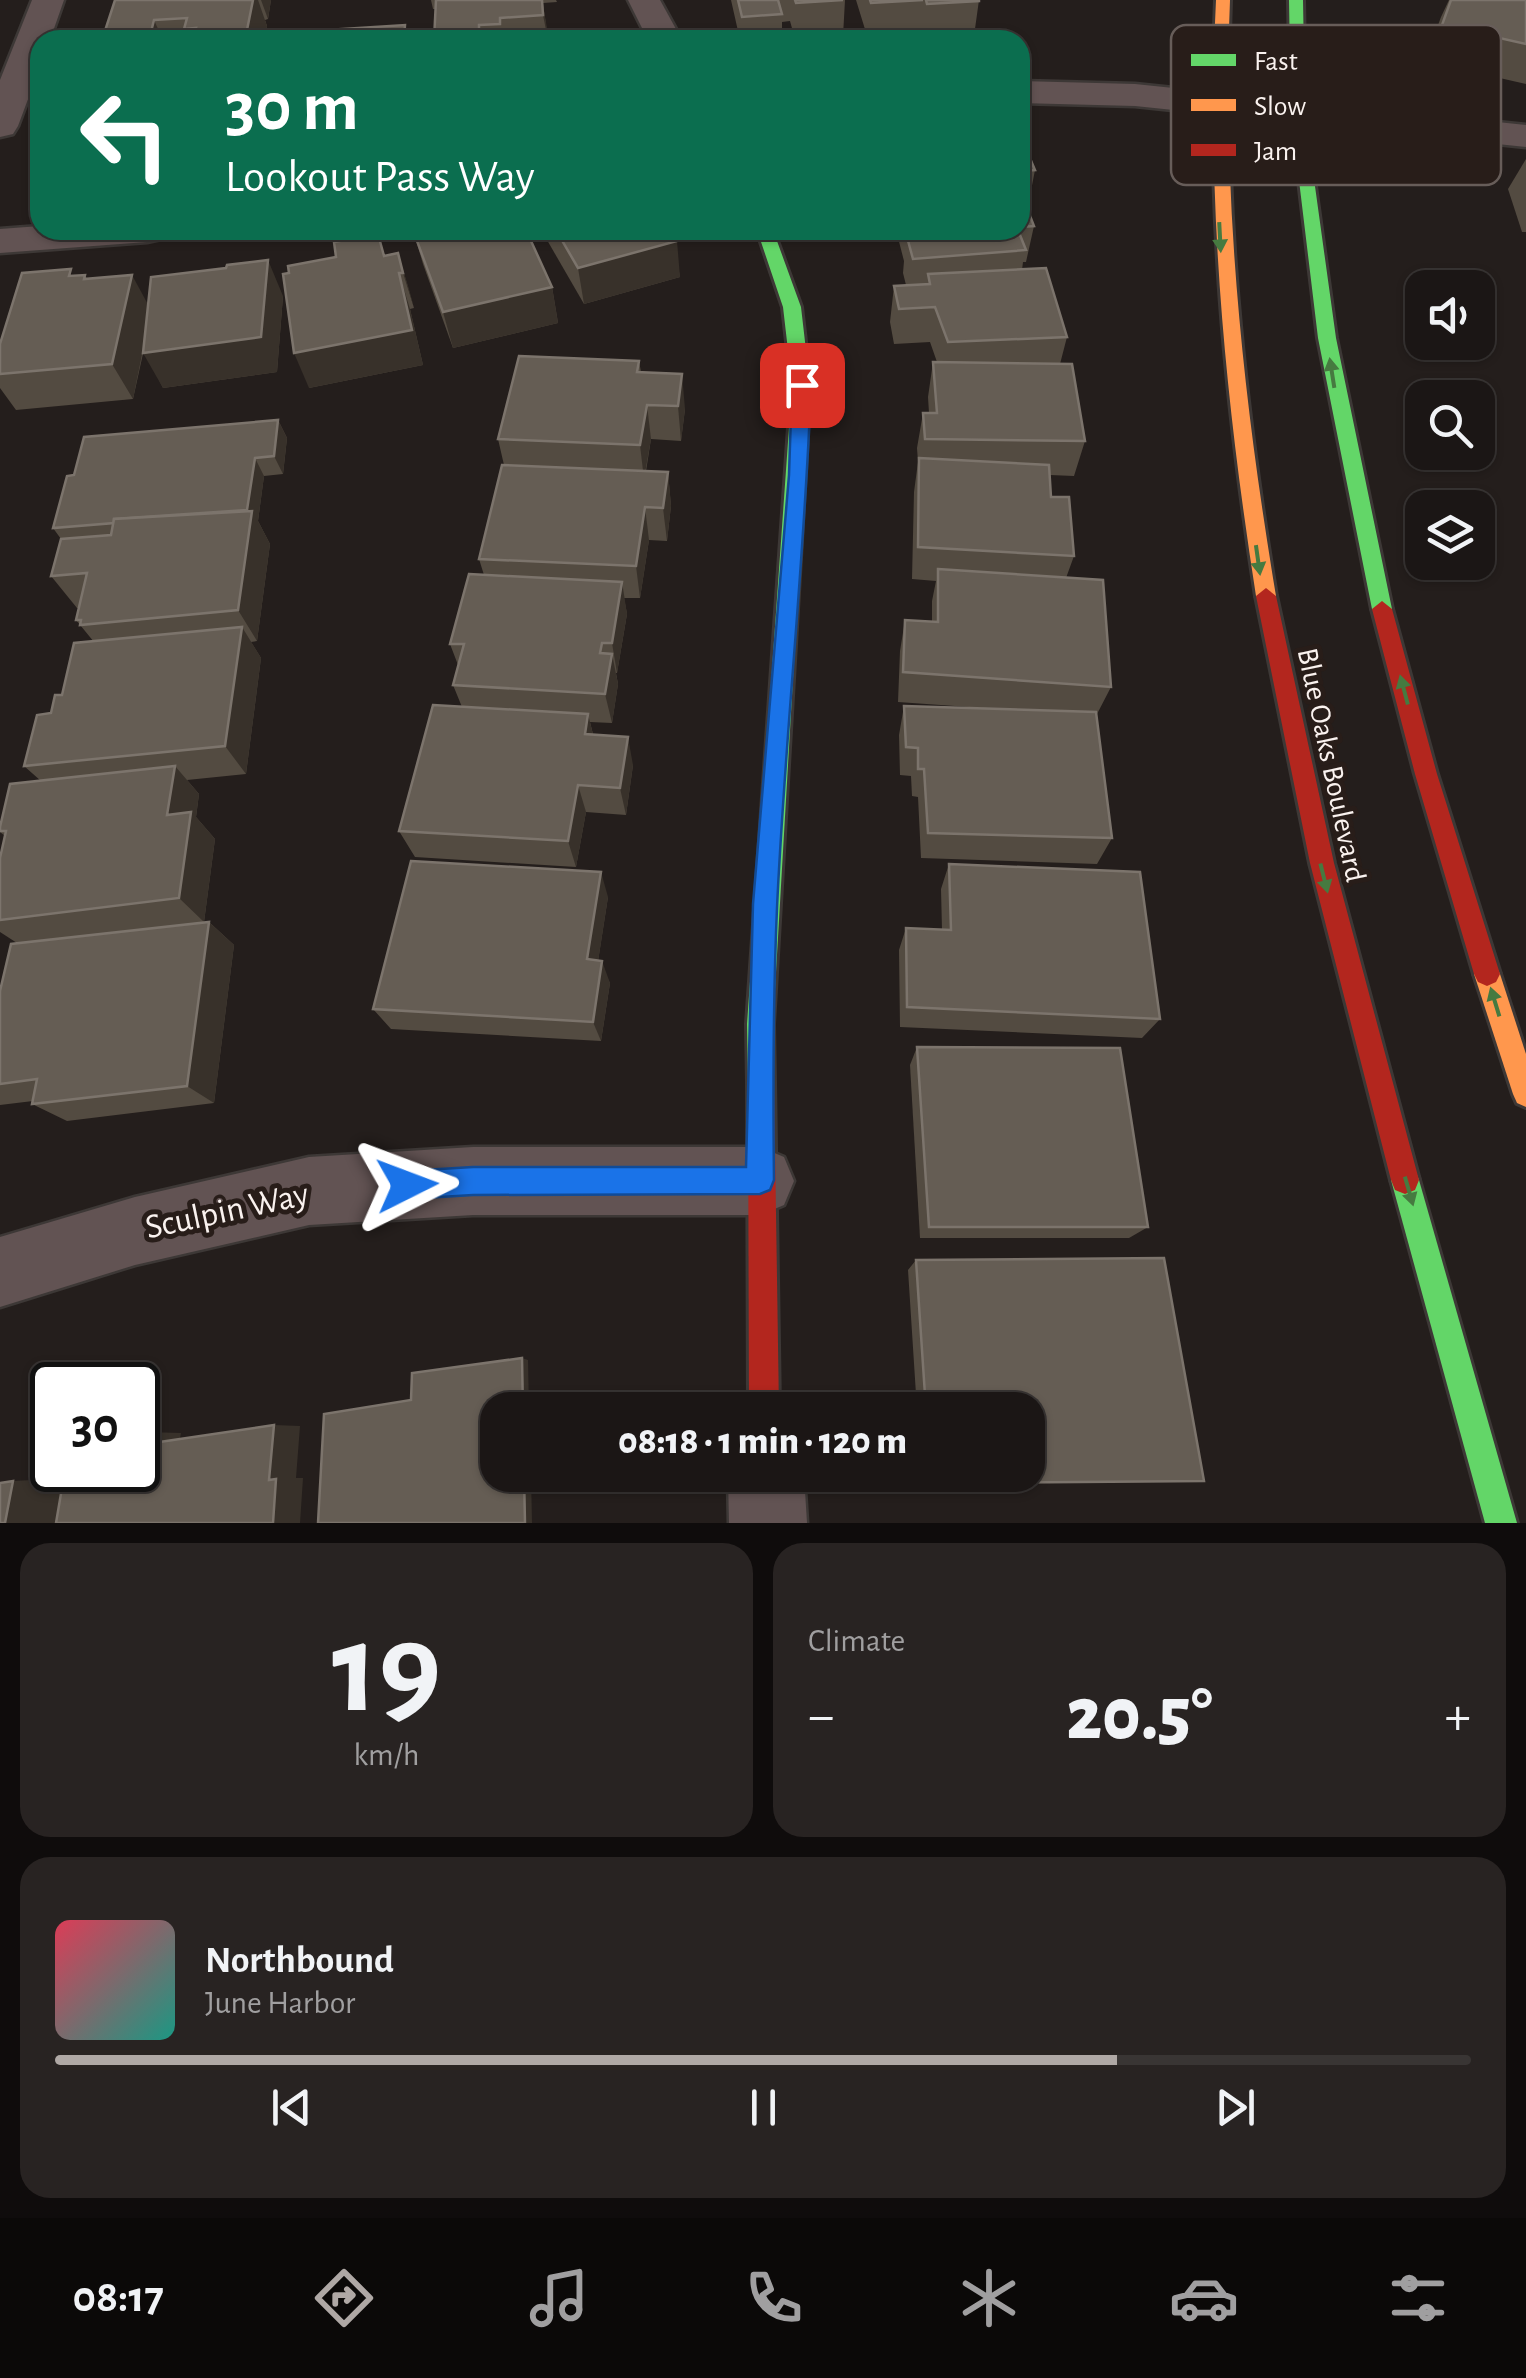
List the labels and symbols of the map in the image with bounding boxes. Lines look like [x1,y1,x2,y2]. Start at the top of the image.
legend [1171,25,1501,185]
text: Fast [1254,48,1298,76]
text: Slow [1254,93,1306,121]
text: Jam [1254,138,1297,166]
one-way arrow [1212,222,1228,254]
pin [760,343,845,428]
one-way arrow [1324,357,1339,388]
one-way arrow [1250,544,1266,576]
street label: Blue Oaks Boulevard [1292,645,1370,885]
one-way arrow [1396,674,1412,705]
one-way arrow [1317,863,1333,894]
one-way arrow [1487,986,1502,1016]
position arrow [355,1133,459,1237]
one-way arrow [1402,1176,1418,1207]
street label: Sculpin Way [142,1177,312,1245]
speed limit sign: 30 [30,1362,160,1492]

